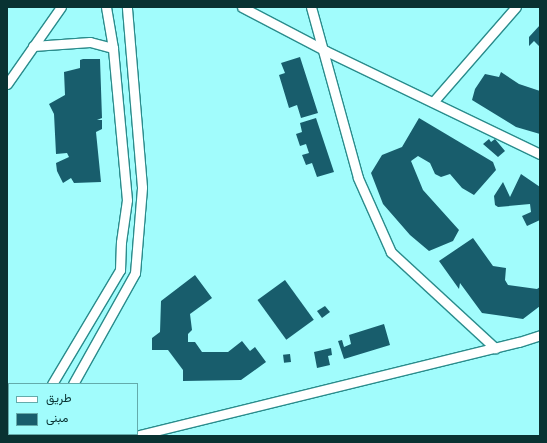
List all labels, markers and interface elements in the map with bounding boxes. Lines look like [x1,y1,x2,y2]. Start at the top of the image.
legend [8,383,138,435]
text: طريق [46,390,71,405]
text: مبنى [46,410,68,425]

